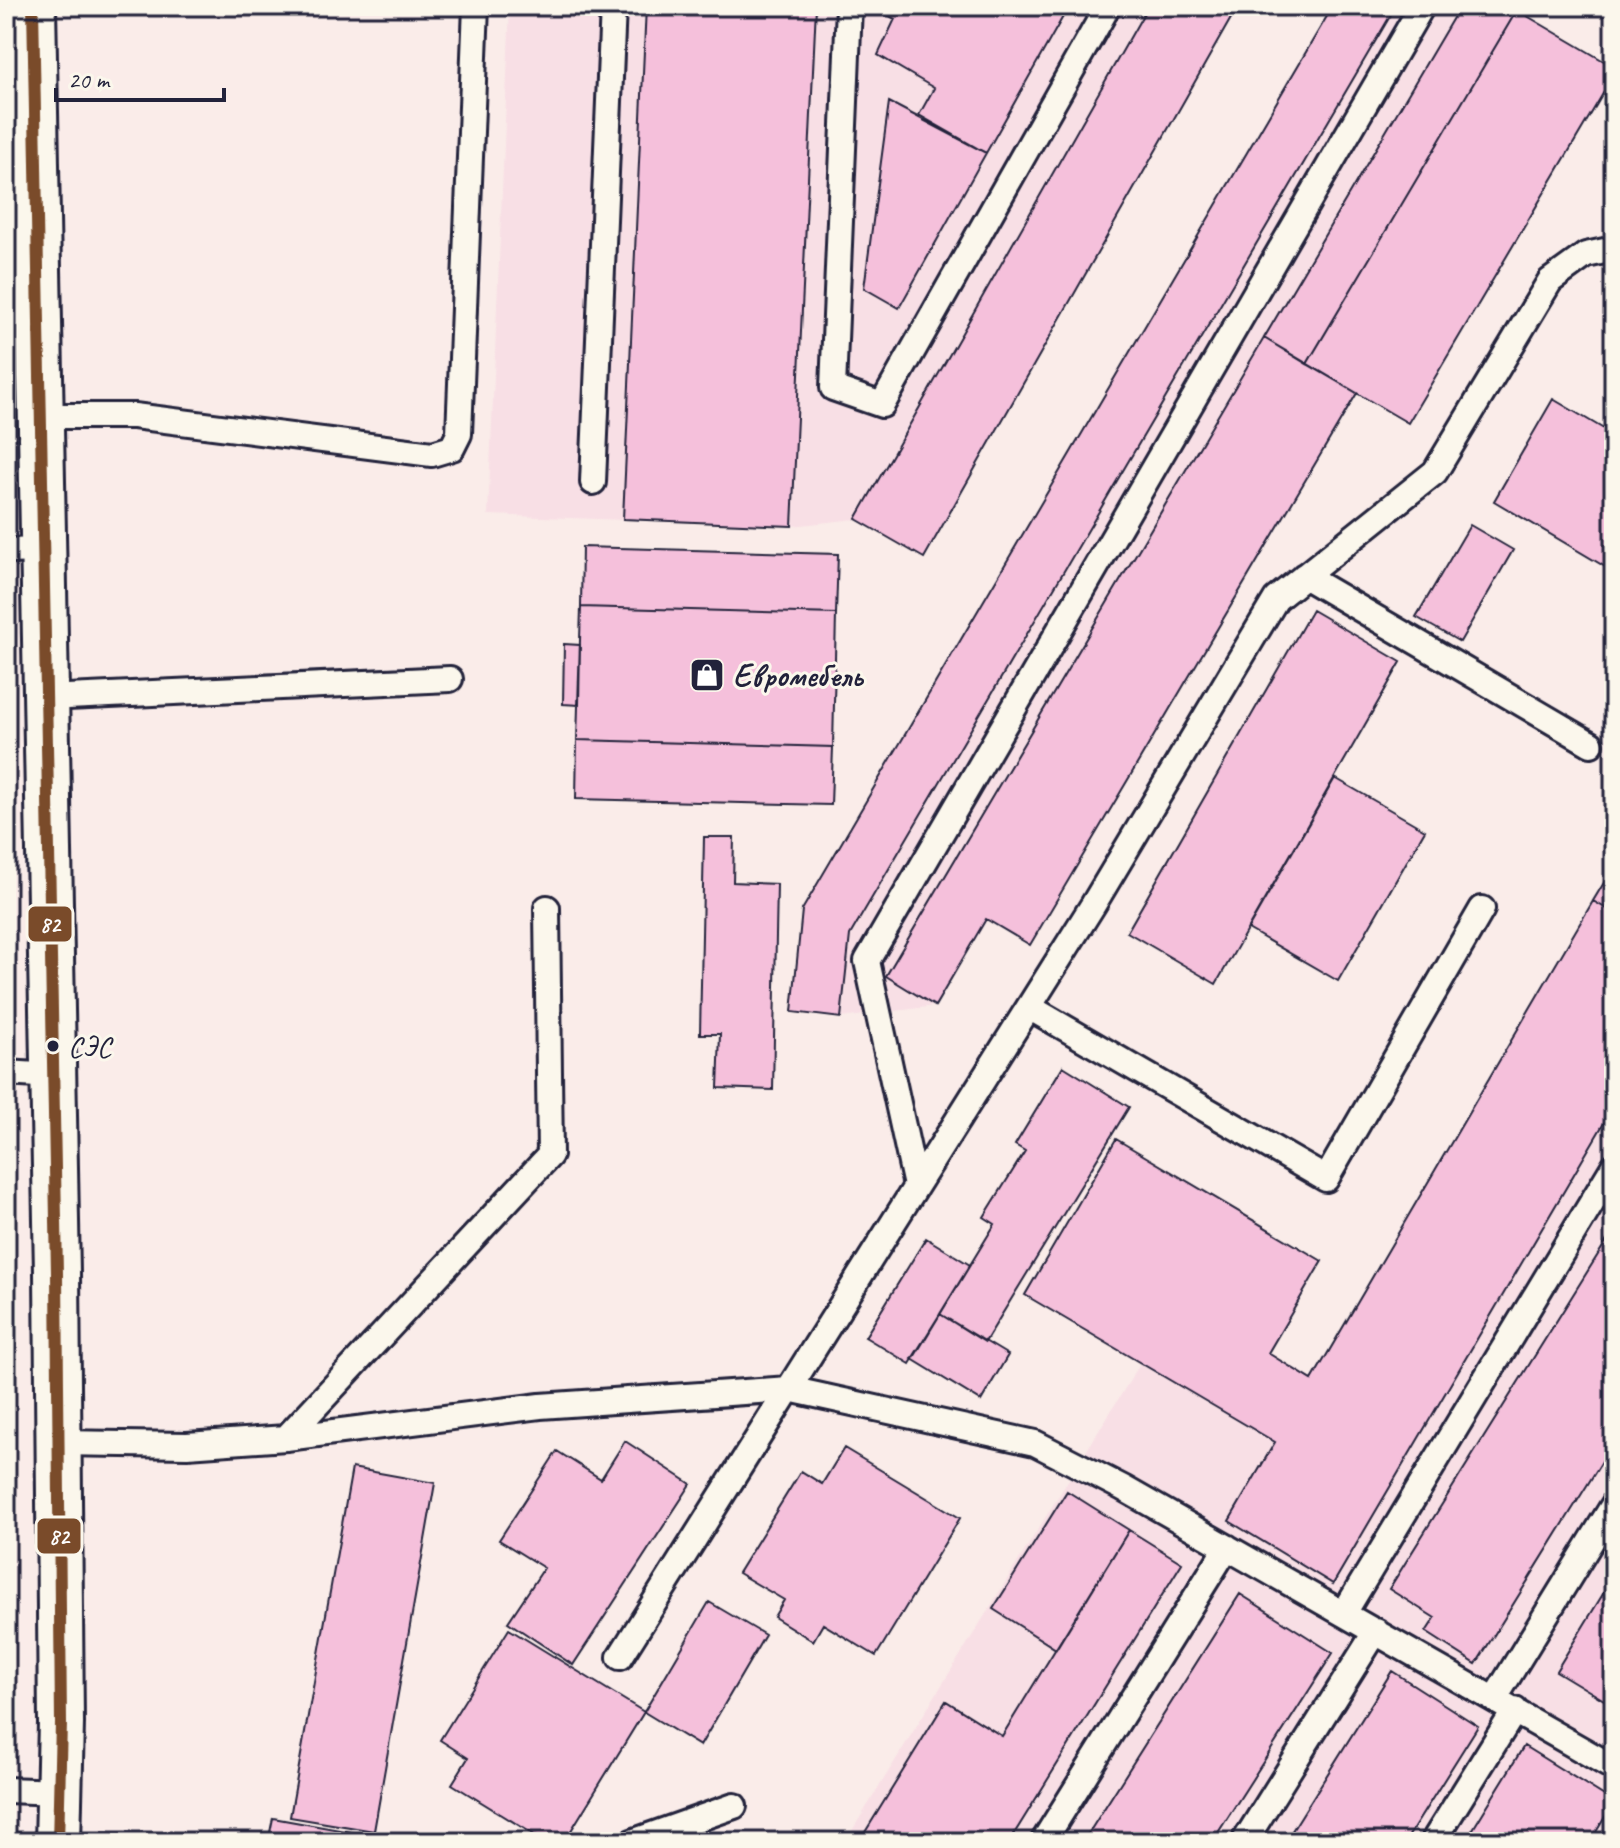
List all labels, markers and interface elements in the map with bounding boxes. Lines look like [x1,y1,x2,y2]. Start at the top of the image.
scale bar [56,52,224,102]
text: 20 m [68,65,111,95]
place label: Евромебель [733,655,865,696]
shop icon: Евромебель [688,656,726,694]
line badge: 82 [27,905,73,943]
text: 82 [40,911,62,939]
place label: СЭС [68,1027,114,1065]
marker: СЭС [45,1038,61,1054]
line badge: 82 [36,1517,82,1555]
text: 82 [49,1523,71,1551]

